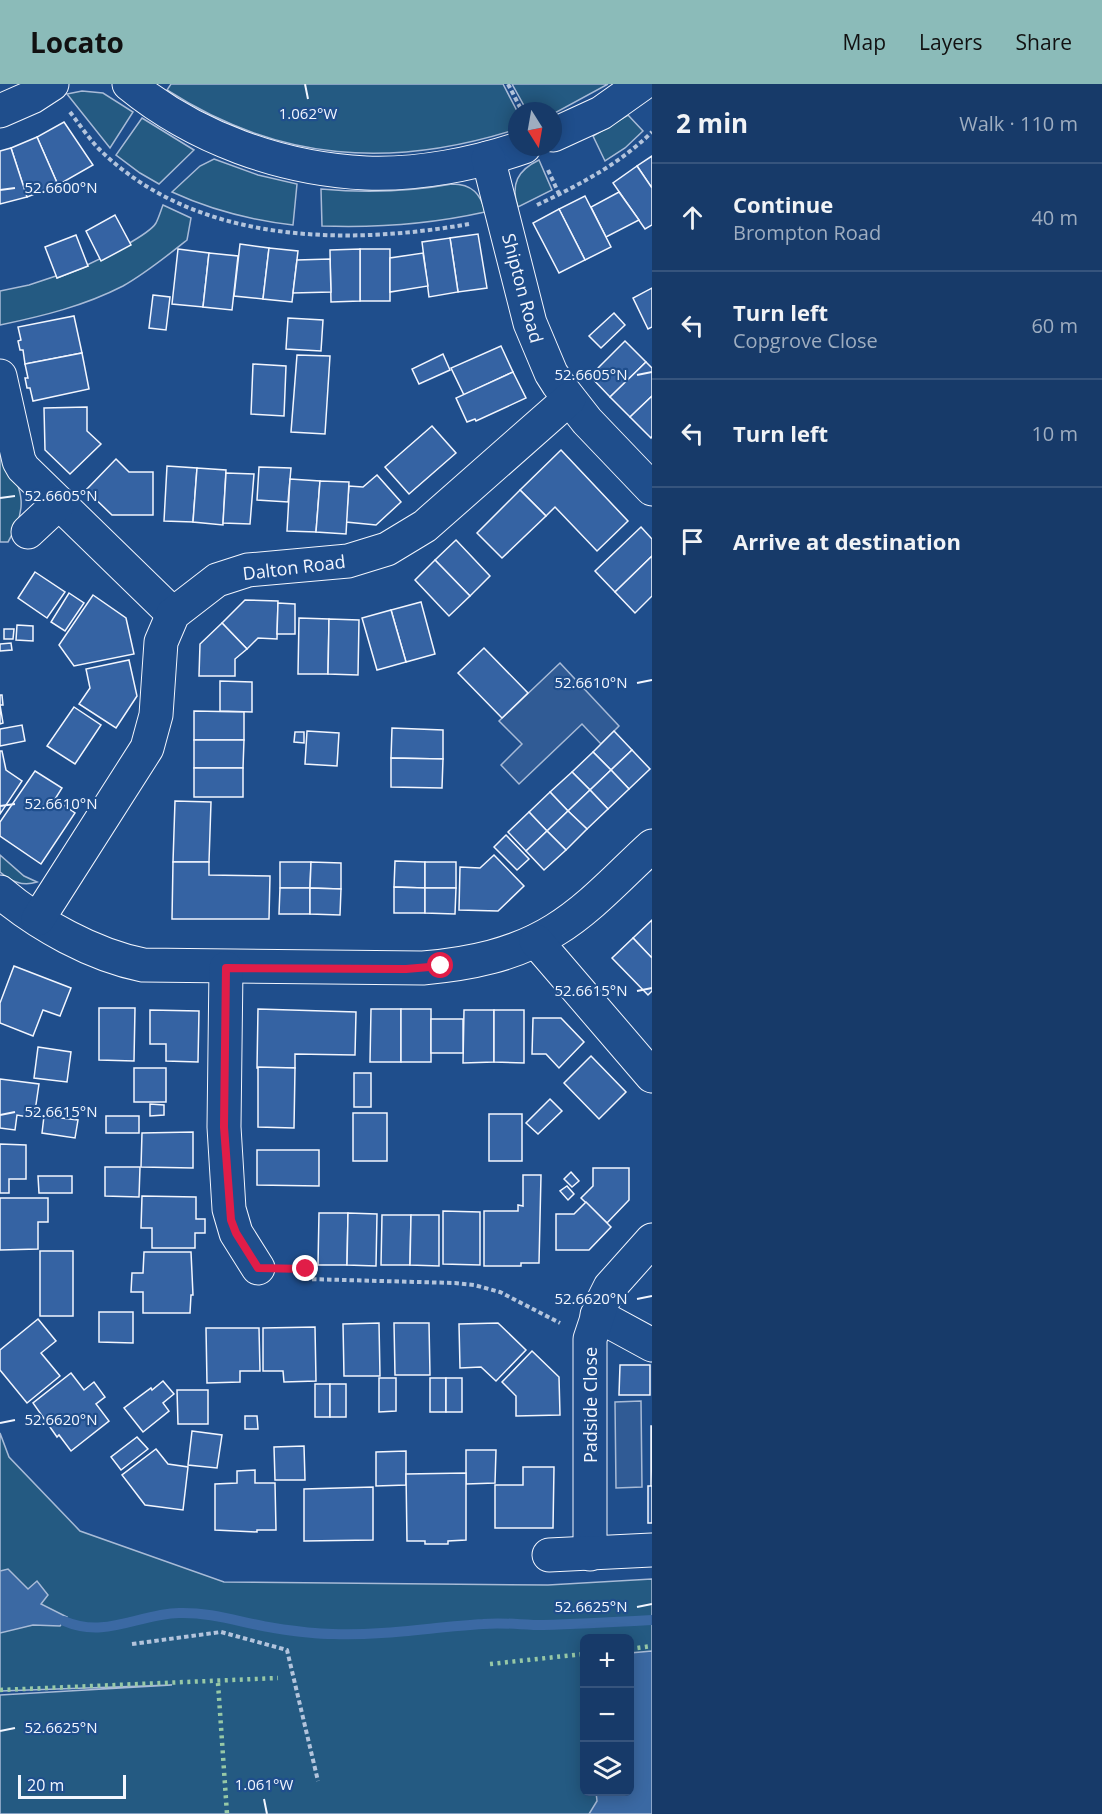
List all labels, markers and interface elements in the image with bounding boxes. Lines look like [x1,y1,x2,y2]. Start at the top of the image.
text: Locato [30,23,124,61]
text: Map [843,28,886,56]
text: Layers [919,28,983,56]
text: Share [1016,28,1072,56]
north arrow [508,102,562,156]
text: 1.062°W [279,103,337,123]
text: 2 min [676,105,748,141]
text: Walk · 110 m [959,110,1078,137]
text: 52.6600°N [24,177,98,197]
text: Continue [733,189,833,219]
icon: ahead [676,201,709,234]
text: 40 m [1031,204,1078,231]
text: Brompton Road [733,219,881,246]
street label: Shipton Road [497,231,549,345]
text: Turn left [733,297,828,327]
icon: left [676,309,709,342]
text: 60 m [1031,312,1078,339]
text: Copgrove Close [733,327,878,354]
text: 52.6605°N [554,364,628,384]
icon: left [676,417,709,450]
text: Turn left [733,418,828,448]
text: 10 m [1031,420,1078,447]
text: 52.6605°N [24,485,98,505]
icon: arrive [676,525,709,558]
text: Arrive at destination [733,526,961,556]
street label: Dalton Road [241,549,347,585]
text: 52.6610°N [554,672,628,692]
text: 52.6610°N [24,793,98,813]
route start [427,952,453,978]
text: 52.6615°N [554,980,628,1000]
text: 52.6615°N [24,1101,98,1121]
route end [292,1255,318,1281]
text: 52.6620°N [554,1288,628,1308]
street label: Padside Close [578,1347,602,1463]
text: 52.6620°N [24,1409,98,1429]
text: 52.6625°N [554,1596,628,1616]
map controls [580,1634,634,1796]
button: + [580,1634,634,1688]
button: − [580,1688,634,1742]
text: 52.6625°N [24,1717,98,1737]
button: layers [580,1742,634,1796]
scale bar [18,1772,126,1800]
text: 20 m [27,1774,64,1796]
text: 1.061°W [235,1774,293,1794]

